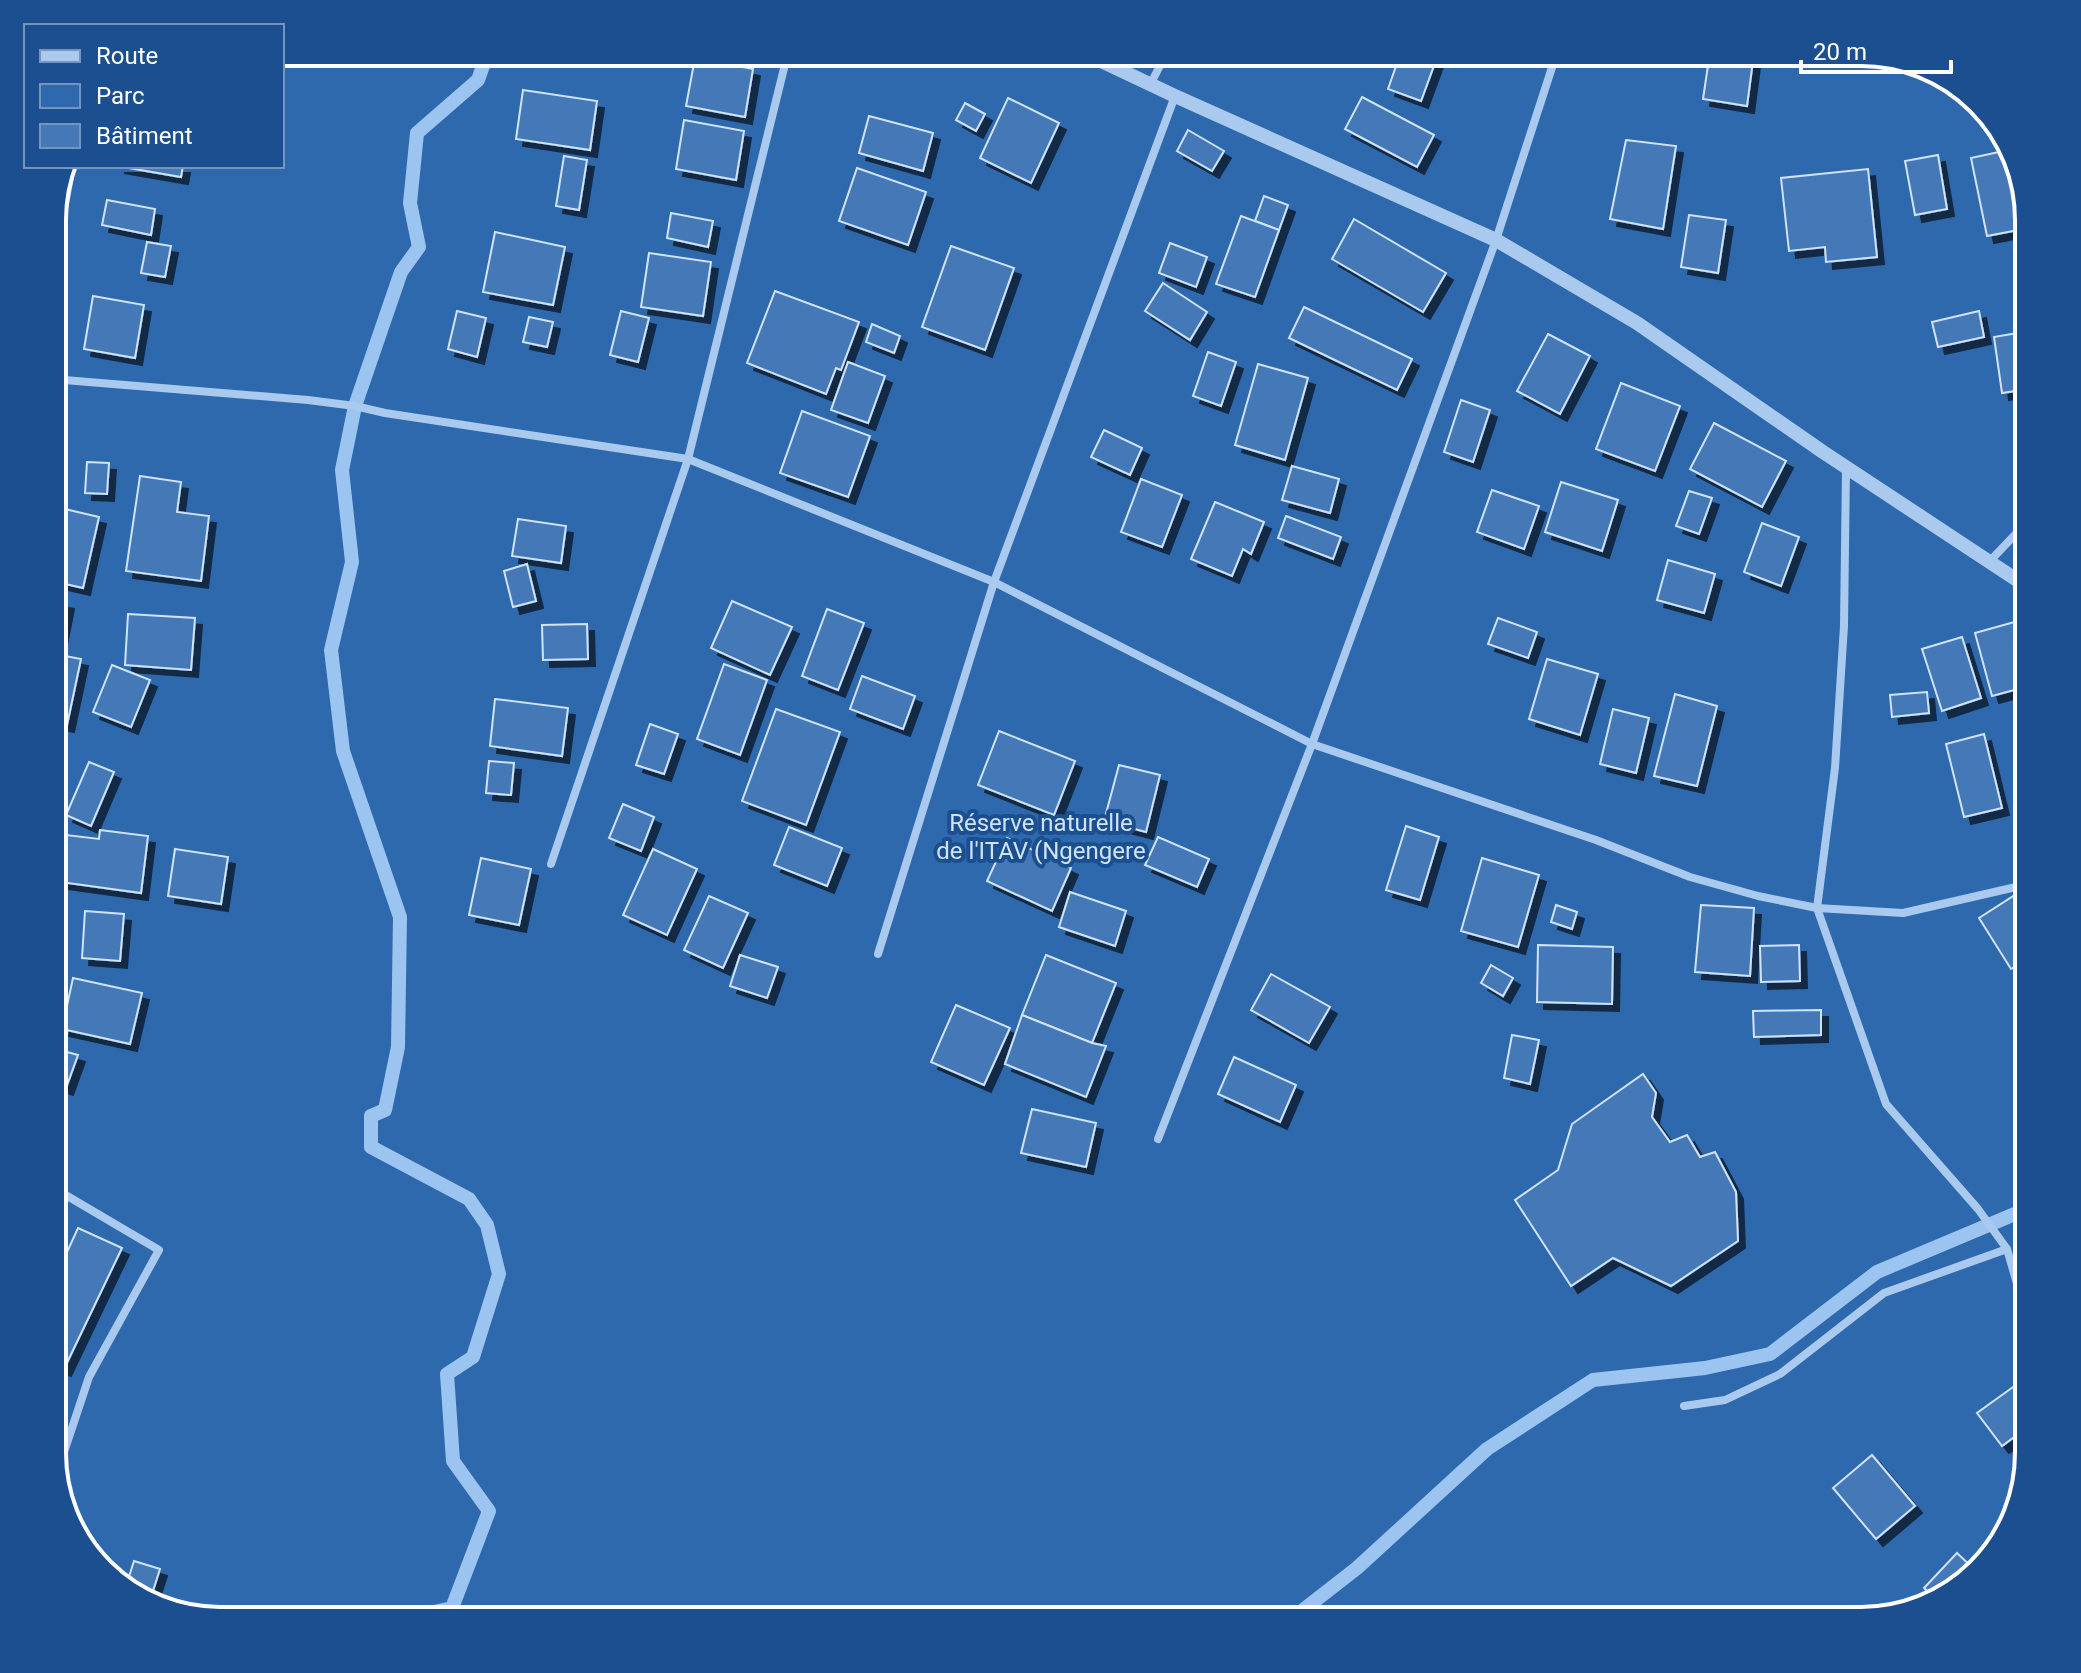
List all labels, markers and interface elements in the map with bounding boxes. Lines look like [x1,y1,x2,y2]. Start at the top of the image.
legend [24,24,284,168]
scale bar [1801,24,1951,74]
text: 20 m [1813,38,1867,66]
text: Route [96,42,158,70]
text: Parc [96,82,145,110]
text: Bâtiment [96,122,193,150]
park label: Réserve naturelle de l'ITAV (Ngengere [936,809,1146,865]

